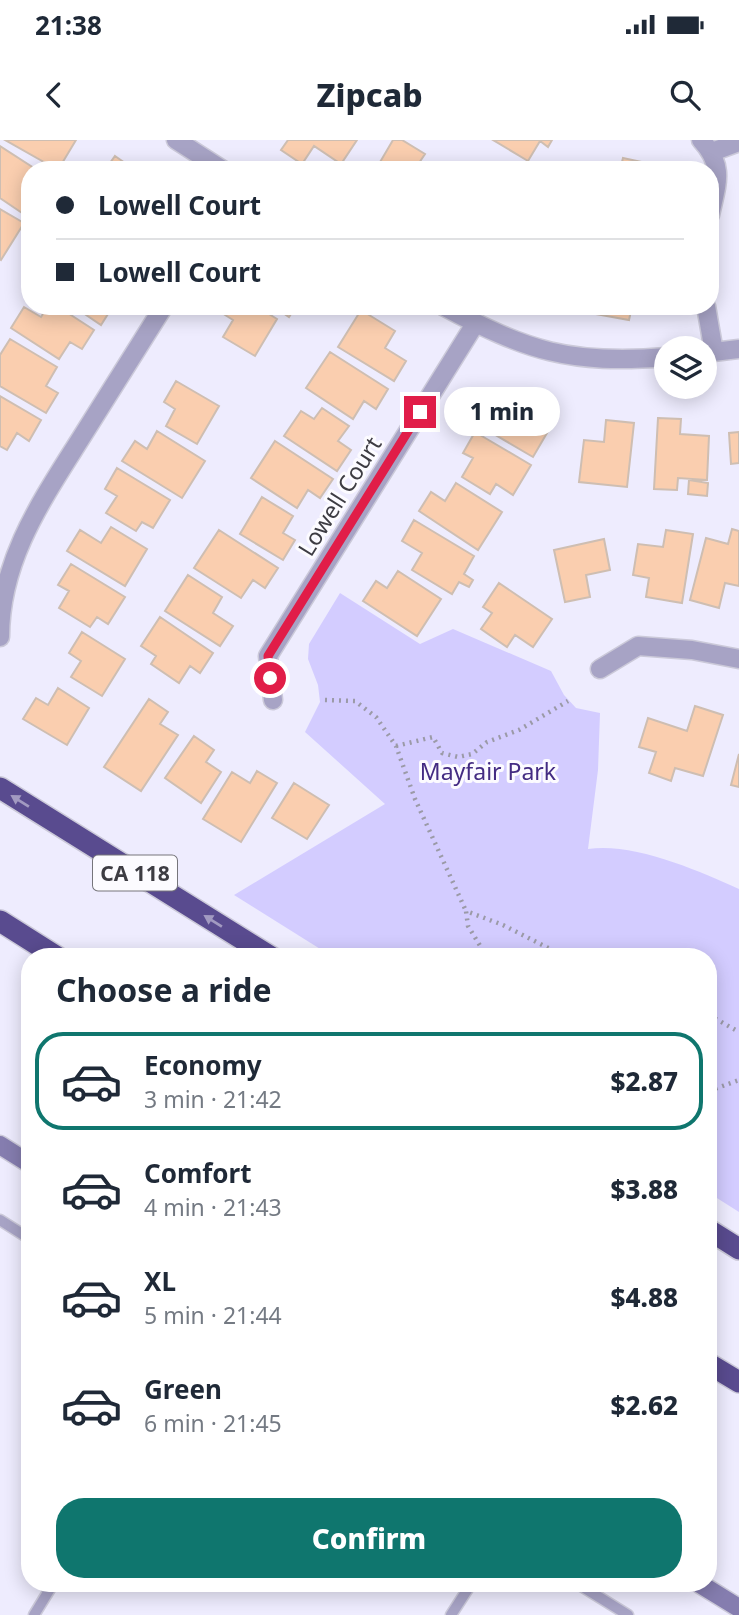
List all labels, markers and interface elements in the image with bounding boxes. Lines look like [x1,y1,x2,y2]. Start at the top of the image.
text: 21:38 [35,7,102,43]
text: Zipcab [316,73,423,116]
icon: back [35,76,73,114]
icon: search [666,76,704,114]
text: Lowell Court [98,187,261,223]
text: Lowell Court [98,254,261,290]
map controls [654,336,717,399]
button: layers [654,336,717,399]
callout: 1 min [444,387,560,436]
text: 1 min [470,395,534,427]
route end [404,396,436,428]
street label: Lowell Court [290,430,388,562]
route start [254,662,286,694]
park label: Mayfair Park [420,755,557,787]
one-way arrow [11,794,30,807]
road number: CA 118 [93,856,177,890]
one-way arrow [203,915,223,928]
text: Choose a ride [56,968,272,1011]
text: Economy [144,1047,262,1083]
icon: car [60,1050,123,1113]
text: $2.87 [611,1063,678,1099]
text: 3 min · 21:42 [144,1083,282,1115]
text: Comfort [144,1155,252,1191]
icon: car [60,1158,123,1221]
text: $3.88 [611,1171,678,1207]
text: 4 min · 21:43 [144,1191,282,1223]
text: XL [144,1263,176,1299]
icon: car [60,1266,123,1329]
text: $4.88 [611,1279,678,1315]
text: 5 min · 21:44 [144,1299,282,1331]
text: Green [144,1371,222,1407]
icon: car [60,1374,123,1437]
text: $2.62 [611,1387,678,1423]
text: 6 min · 21:45 [144,1407,282,1439]
button: Confirm [56,1498,682,1578]

